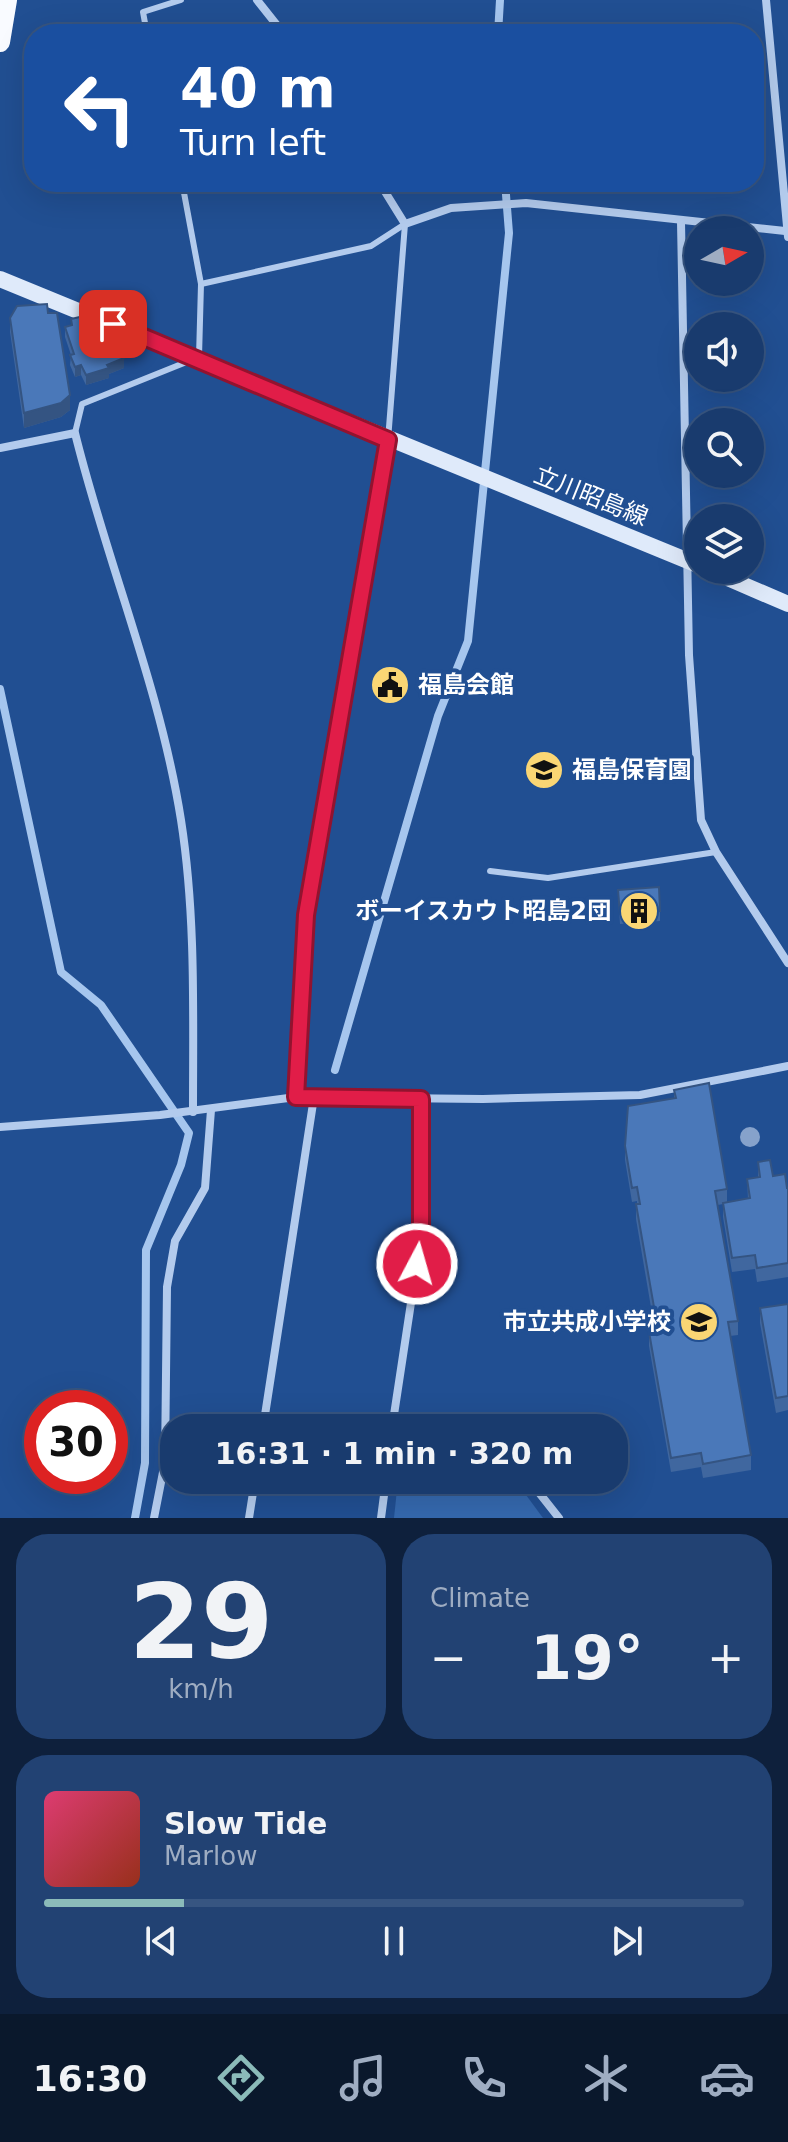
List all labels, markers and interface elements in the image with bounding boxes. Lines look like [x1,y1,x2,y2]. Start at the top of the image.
text: 40 m [180,55,336,120]
icon: left [48,56,152,160]
text: Turn left [180,122,326,163]
north arrow [684,216,764,296]
map controls [684,216,764,584]
pin [79,290,147,358]
icon: arrive [91,302,135,346]
button: sound [684,312,764,392]
button: search [684,408,764,488]
street label: 立川昭島線 [530,461,652,531]
button: layers [684,504,764,584]
public building icon: 福島会館 [369,664,411,706]
place label: 福島会館 [418,671,514,699]
school or university icon: 福島保育園 [523,749,565,791]
place label: 福島保育園 [572,756,692,784]
building icon: ボーイスカウト昭島2団 [618,890,660,932]
place label: ボーイスカウト昭島2団 [355,897,611,925]
position arrow [375,1222,459,1306]
school or university icon: 市立共成小学校 [678,1301,720,1343]
place label: 市立共成小学校 [503,1308,671,1336]
speed limit sign: 30 [24,1390,128,1494]
text: 16:31 · 1 min · 320 m [215,1436,573,1471]
text: 29 [129,1561,273,1683]
text: Climate [430,1583,530,1613]
text: 19° [530,1623,644,1693]
text: − [430,1632,467,1683]
text: + [707,1632,744,1683]
text: km/h [168,1674,234,1704]
text: Slow Tide [164,1806,327,1841]
text: Marlow [164,1841,257,1871]
icon: previous [139,1919,183,1963]
icon: pause [372,1919,416,1963]
icon: next [605,1919,649,1963]
icon: directions [213,2050,269,2106]
icon: music [335,2050,391,2106]
icon: phone [456,2050,512,2106]
icon: climate [578,2050,634,2106]
icon: car [699,2050,755,2106]
text: 16:30 [33,2058,147,2099]

